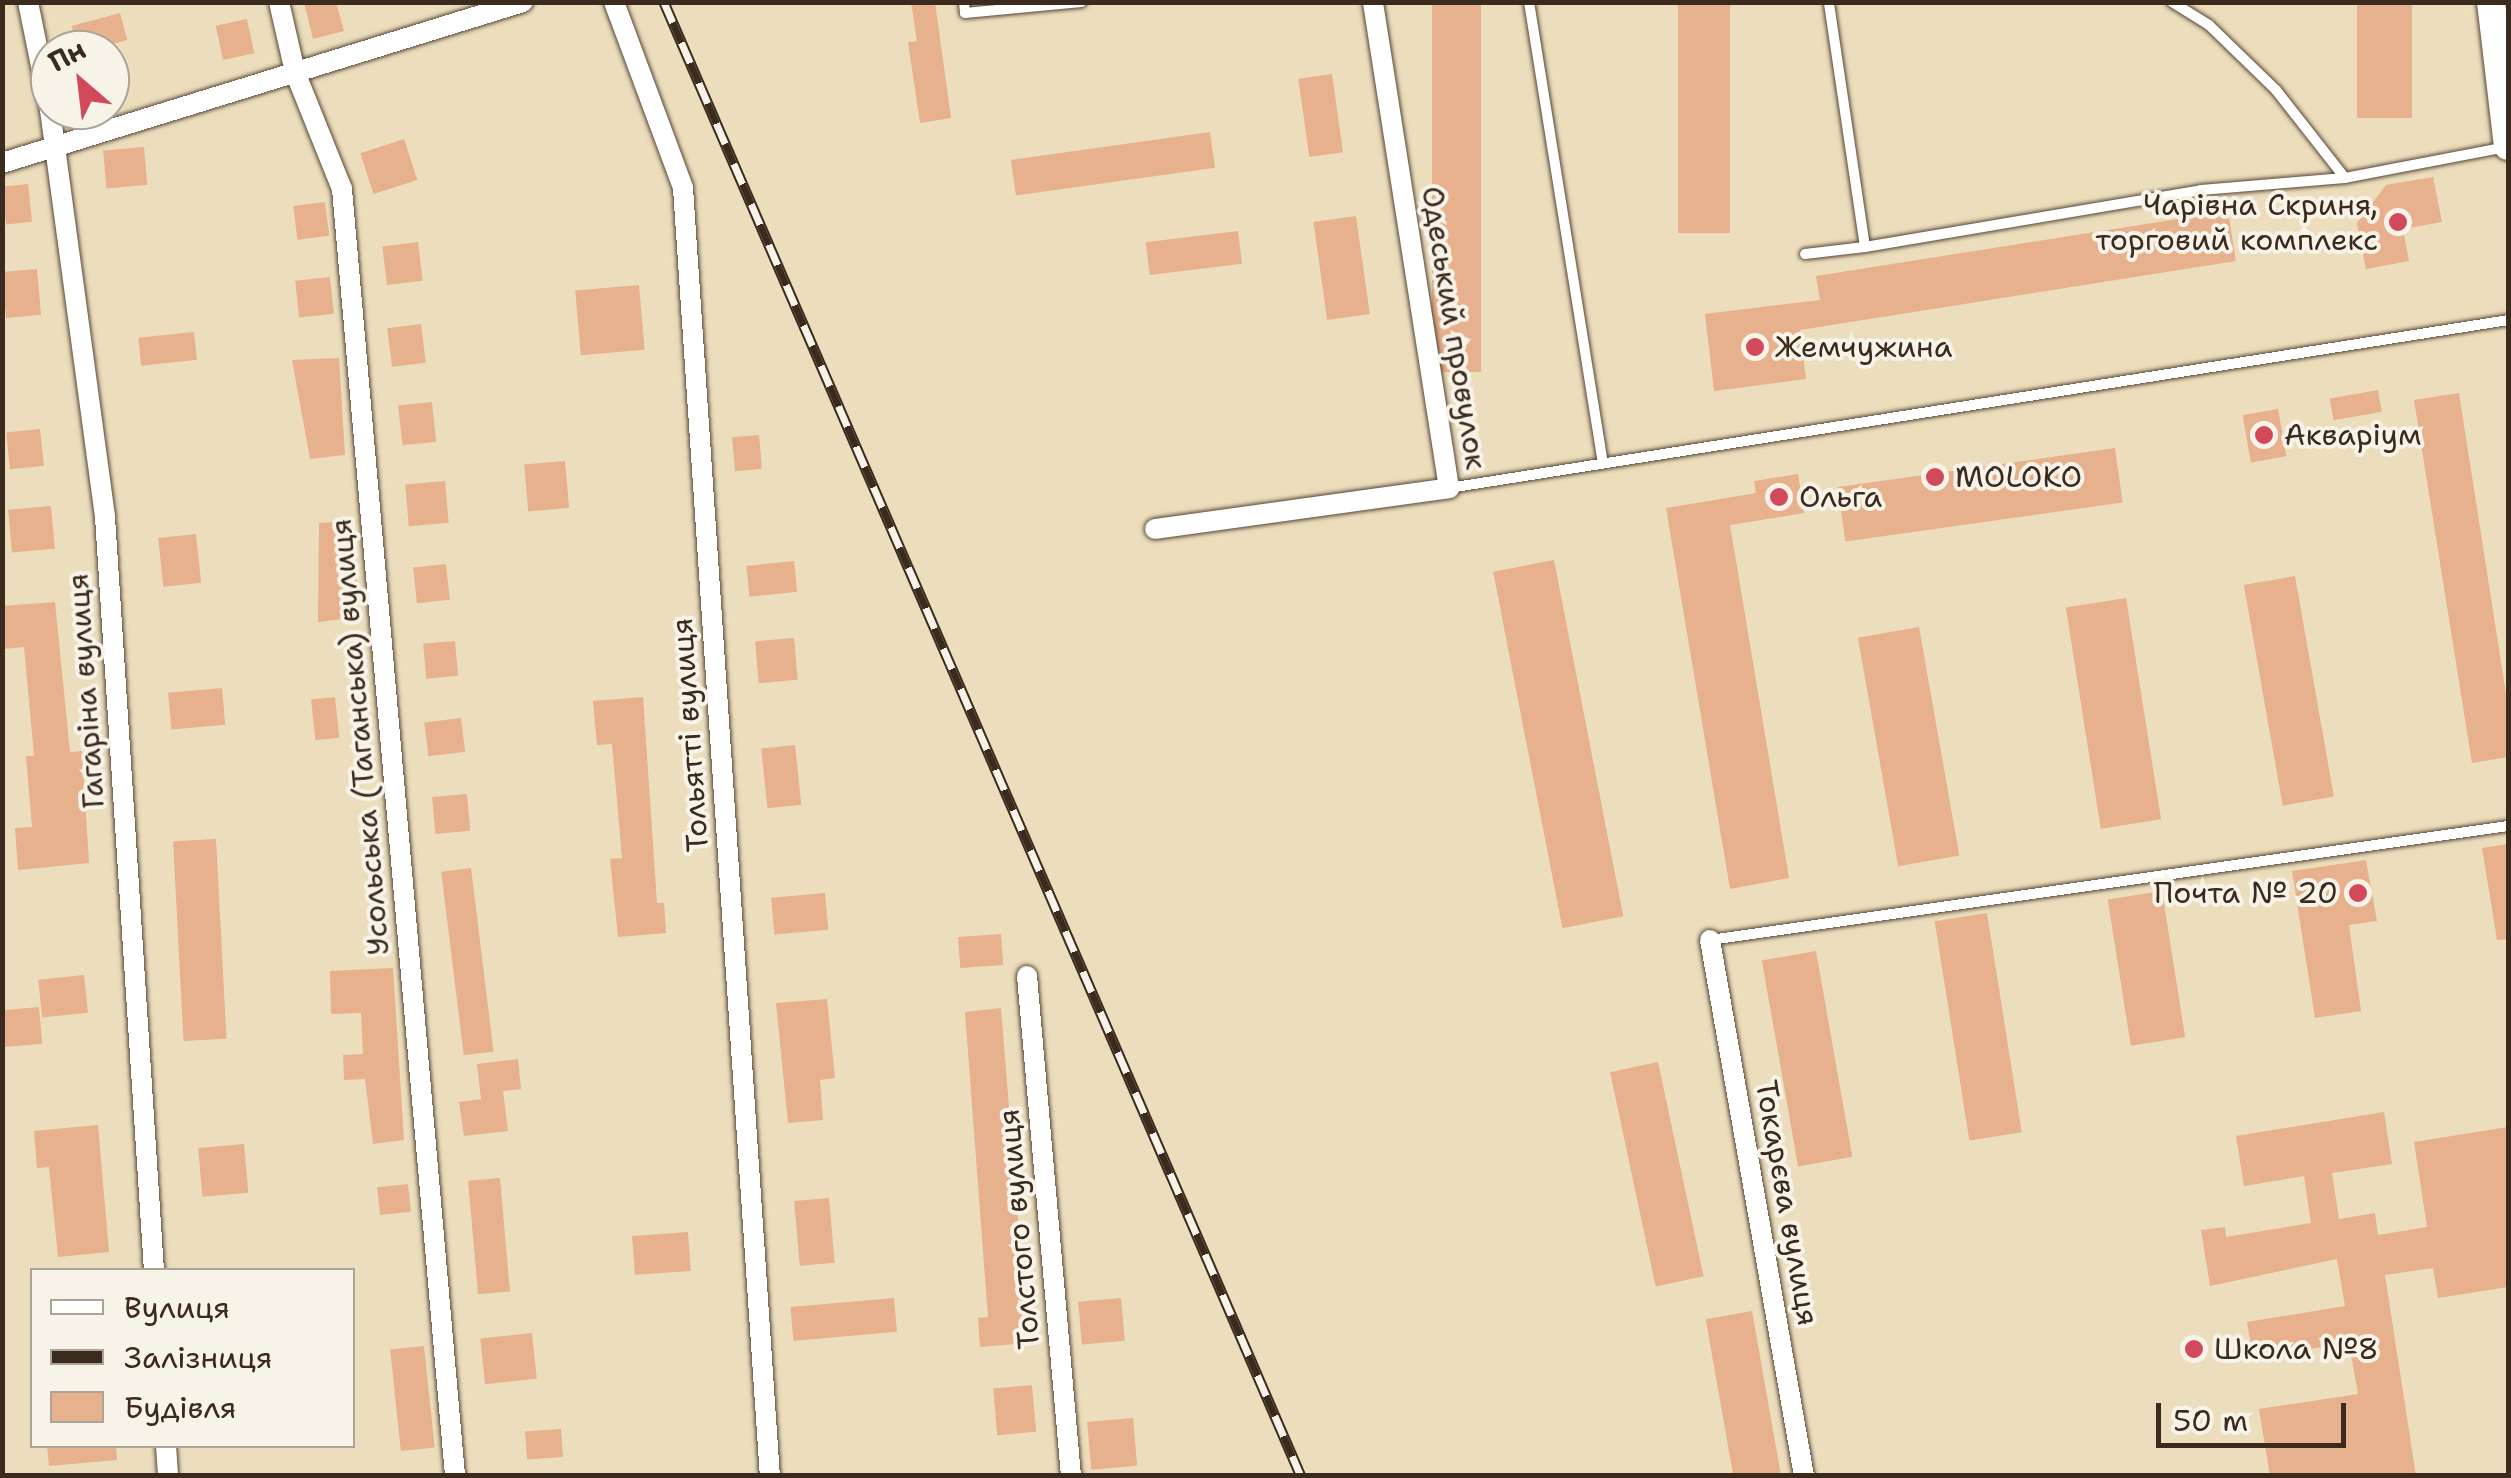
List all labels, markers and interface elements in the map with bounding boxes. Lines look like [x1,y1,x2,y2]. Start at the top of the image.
north arrow [30,30,130,130]
text: Пн [42,30,92,81]
street label: Одеський провулок [1414,184,1494,472]
place label: Чарівна Скриня, торговий комплекс [2095,187,2378,258]
marker: Чарівна Скриня, торговий комплекс [2387,211,2409,233]
place label: Жемчужина [1775,329,1952,365]
marker: Жемчужина [1744,336,1766,358]
place label: Акваріум [2284,417,2421,453]
marker: Акваріум [2253,424,2275,446]
place label: MOLOKO [1955,459,2082,495]
marker: MOLOKO [1924,466,1946,488]
place label: Ольга [1799,479,1882,515]
marker: Ольга [1768,486,1790,508]
street label: Усольська (Таганська) вулиця [323,517,397,957]
street label: Гагаріна вулиця [60,572,112,810]
street label: Тольятті вулиця [664,617,716,853]
place label: Почта № 20 [2154,875,2338,911]
marker: Почта № 20 [2347,882,2369,904]
street label: Токарєва вулиця [1748,1078,1826,1328]
street label: Толстого вулиця [991,1107,1047,1351]
legend [30,1268,355,1448]
text: Вулиця [124,1287,230,1328]
place label: Школа №8 [2214,1331,2379,1367]
text: Залізниця [124,1337,273,1378]
marker: Школа №8 [2183,1338,2205,1360]
scale bar [2161,1383,2351,1445]
text: Будівля [124,1387,237,1428]
text: 50 m [2173,1400,2248,1441]

